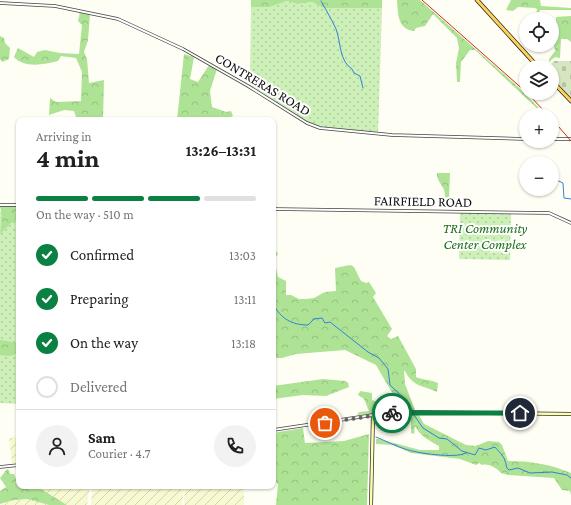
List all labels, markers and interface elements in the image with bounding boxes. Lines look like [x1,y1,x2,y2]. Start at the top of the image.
map controls [519,12,559,196]
button: locate [519,12,559,52]
street label: CONTRERAS ROAD [212,49,314,119]
button: layers [519,60,559,100]
button: + [519,108,559,148]
text: Arriving in [36,129,92,144]
text: 13:26–13:31 [186,143,256,159]
text: 4 min [36,144,100,173]
button: − [519,156,559,196]
street label: FAIRFIELD ROAD [374,192,472,210]
text: On the way · 510 m [36,207,134,222]
park label: TRI Community Center Complex [443,220,528,252]
icon: check [36,244,58,266]
text: Confirmed [70,247,134,263]
text: 13:03 [229,248,256,263]
icon: check [36,288,58,310]
text: Preparing [70,291,129,307]
text: 13:11 [234,292,256,307]
icon: check [36,332,58,354]
text: On the way [70,335,138,351]
text: 13:18 [231,336,256,351]
text: Delivered [70,379,127,395]
courier [372,393,412,433]
pin [503,396,537,430]
icon: bike [381,402,403,424]
icon: home [509,402,531,424]
pin [308,406,342,440]
icon: bag [314,412,336,434]
button: person [36,425,78,467]
button: phone [214,425,256,467]
text: Sam [88,430,116,446]
text: Courier · 4.7 [88,446,151,461]

